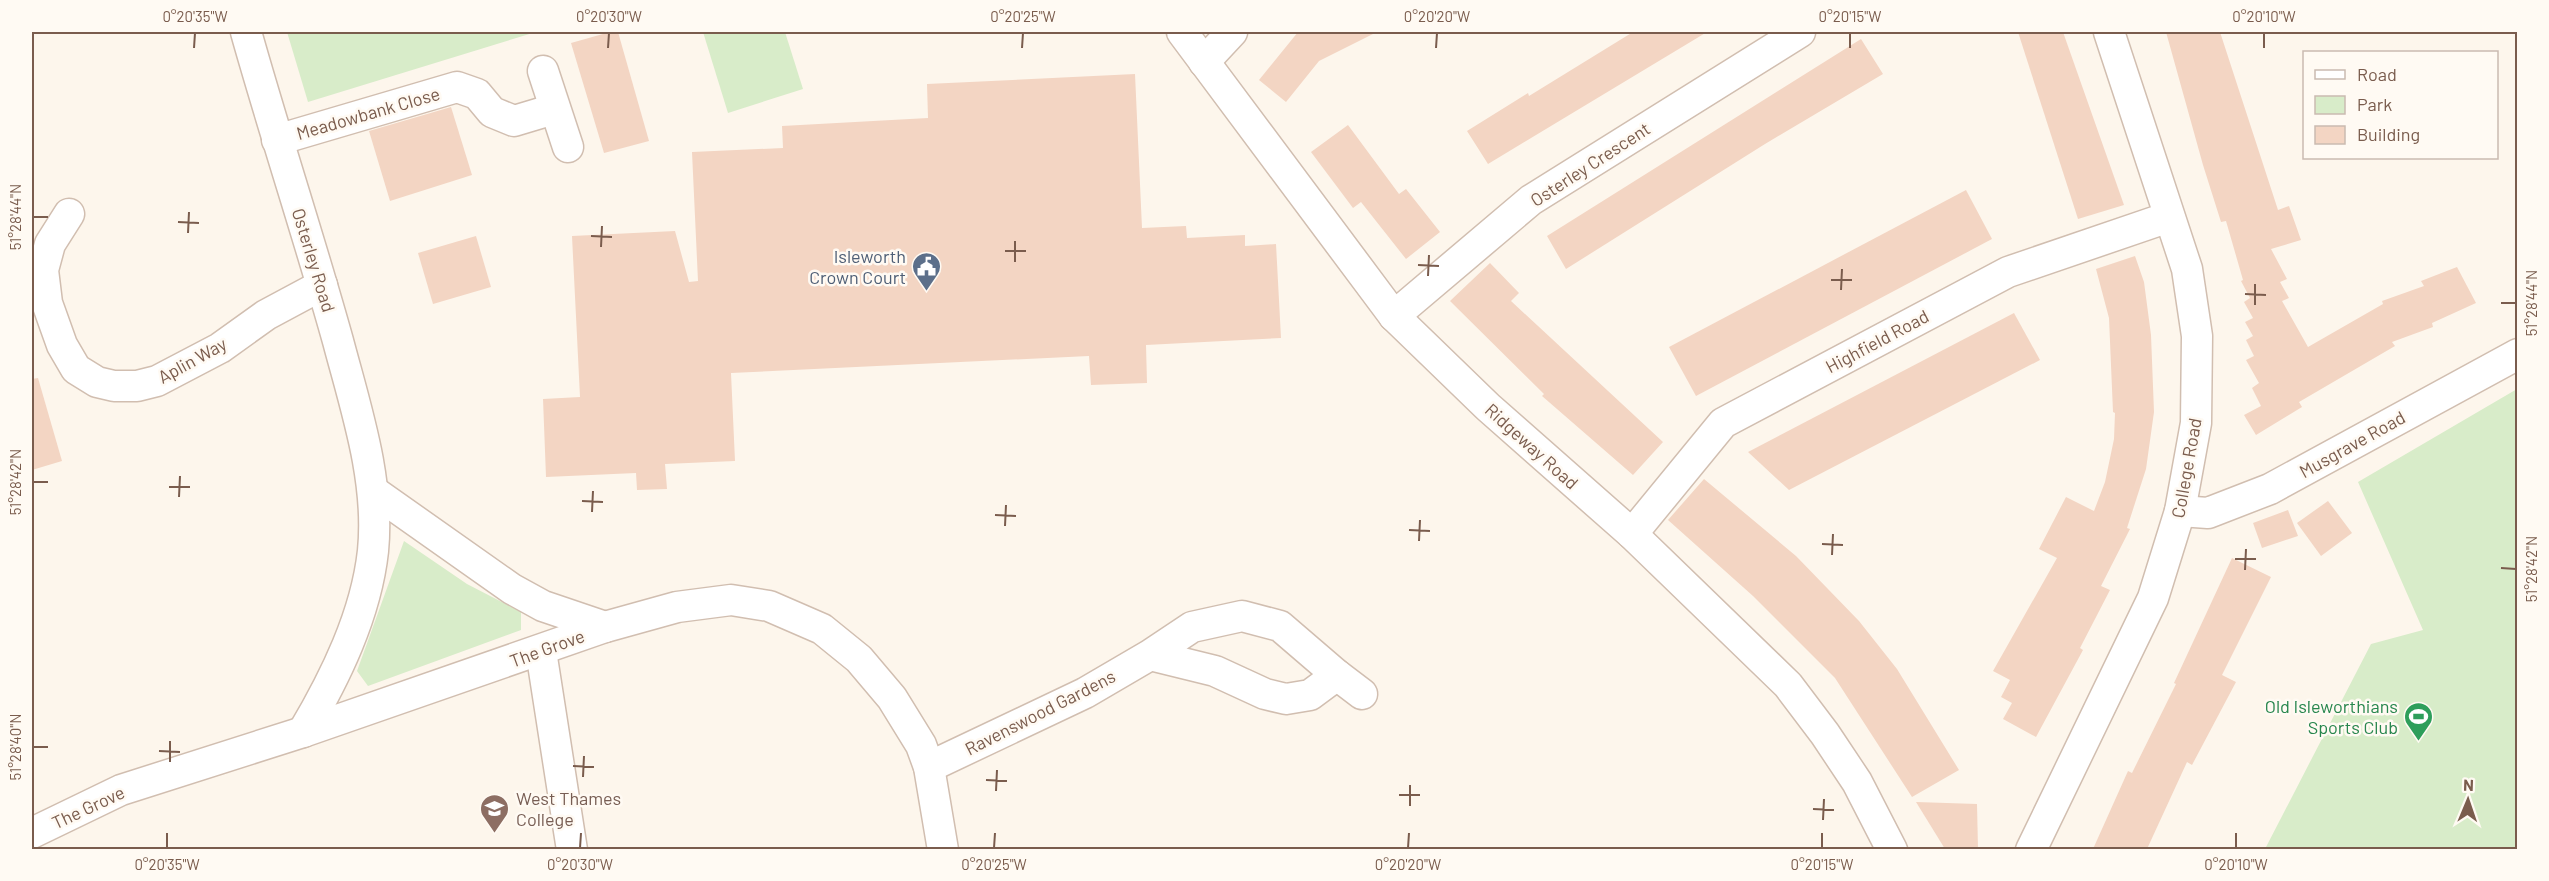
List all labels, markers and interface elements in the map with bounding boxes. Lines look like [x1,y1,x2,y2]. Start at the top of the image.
text: 0°20'35"W [162,7,228,25]
text: 0°20'30"W [576,7,642,25]
text: 0°20'25"W [990,7,1056,25]
text: 0°20'20"W [1404,7,1470,25]
text: 0°20'15"W [1819,7,1881,25]
text: 0°20'10"W [2232,7,2296,25]
legend [2303,51,2498,159]
text: Road [2357,63,2397,85]
street label: Meadowbank Close [294,82,442,144]
text: Park [2357,93,2392,115]
street label: Osterley Crescent [1526,117,1654,211]
text: Building [2357,123,2420,145]
text: 51°28'44"N [6,184,24,250]
street label: Osterley Road [288,205,340,315]
place label: Isleworth Crown Court [809,245,906,288]
public building icon: Isleworth Crown Court [911,250,943,292]
text: 51°28'44"N [2522,270,2540,336]
street label: Highfield Road [1822,305,1932,377]
street label: Aplin Way [154,332,230,388]
street label: Ridgeway Road [1481,398,1583,494]
street label: Musgrave Road [2295,406,2409,482]
street label: College Road [2166,416,2206,520]
text: 51°28'42"N [6,449,24,515]
text: 51°28'42"N [2522,536,2540,602]
street label: The Grove [507,624,587,672]
street label: Ravenswood Gardens [961,665,1119,759]
place label: Old Isleworthians Sports Club [2265,695,2398,738]
sports icon: Old Isleworthians Sports Club [2403,700,2435,742]
text: 51°28'40"N [6,714,24,780]
north arrow [2438,770,2498,830]
text: N [2463,775,2474,794]
street label: The Grove [48,781,128,833]
place label: West Thames College [516,787,621,830]
school or university icon: West Thames College [479,792,511,834]
text: 0°20'35"W [134,855,200,873]
text: 0°20'30"W [547,855,613,873]
text: 0°20'25"W [961,855,1027,873]
text: 0°20'20"W [1375,855,1441,873]
text: 0°20'15"W [1791,855,1853,873]
text: 0°20'10"W [2204,855,2268,873]

